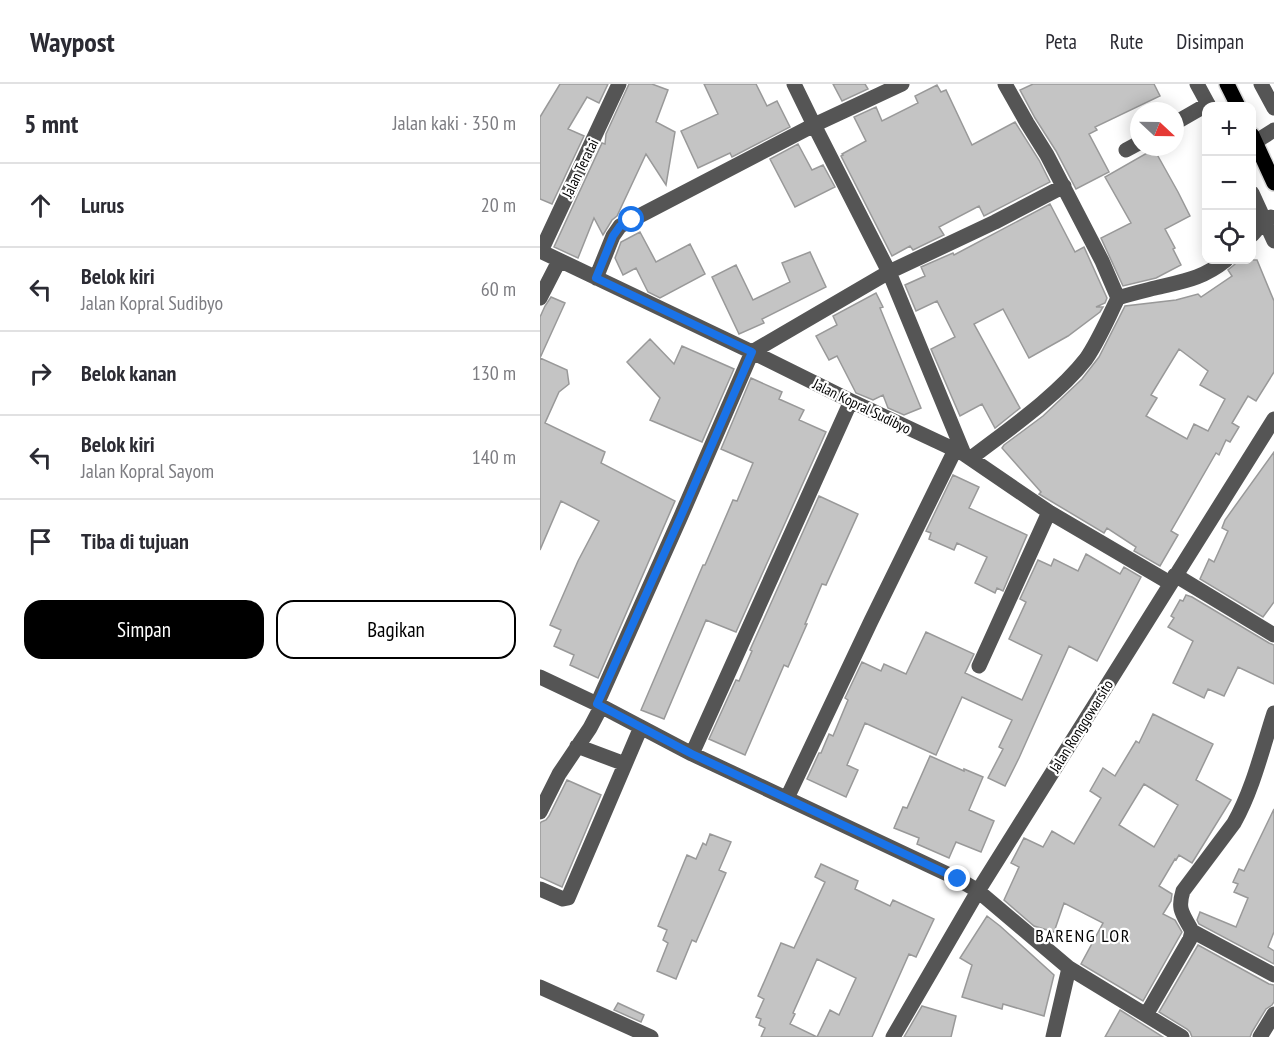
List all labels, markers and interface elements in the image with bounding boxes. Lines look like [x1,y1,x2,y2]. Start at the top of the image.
text: Waypost [30,23,115,60]
text: Peta [1045,28,1077,55]
text: Rute [1110,28,1143,55]
text: Disimpan [1176,28,1244,55]
north arrow [1130,102,1184,156]
map controls [1202,102,1256,264]
button: + [1202,102,1256,156]
text: 5 mnt [24,107,78,140]
text: Jalan kaki · 350 m [393,110,516,136]
street label: Jalan Teratai [557,135,602,202]
button: − [1202,156,1256,210]
icon: ahead [24,189,57,222]
text: Lurus [81,191,124,219]
text: 20 m [481,192,516,218]
route start [618,206,644,232]
button: locate [1202,210,1256,264]
text: Belok kiri [81,262,155,290]
icon: left [24,273,57,306]
text: 60 m [481,276,516,302]
text: Jalan Kopral Sudibyo [81,290,223,316]
icon: right [24,357,57,390]
text: Belok kanan [81,359,176,387]
text: 130 m [472,360,516,386]
street label: Jalan Kopral Sudibyo [809,374,914,438]
text: Belok kiri [81,430,155,458]
icon: left [24,441,57,474]
text: 140 m [472,444,516,470]
text: Jalan Kopral Sayom [81,458,214,484]
icon: arrive [24,525,57,558]
text: Tiba di tujuan [81,527,189,555]
button: Simpan [24,600,264,659]
button: Bagikan [276,600,516,659]
street label: Jalan Ronggowarsito [1044,676,1117,777]
route end [944,865,970,891]
district label: BARENG LOR [1035,924,1131,947]

